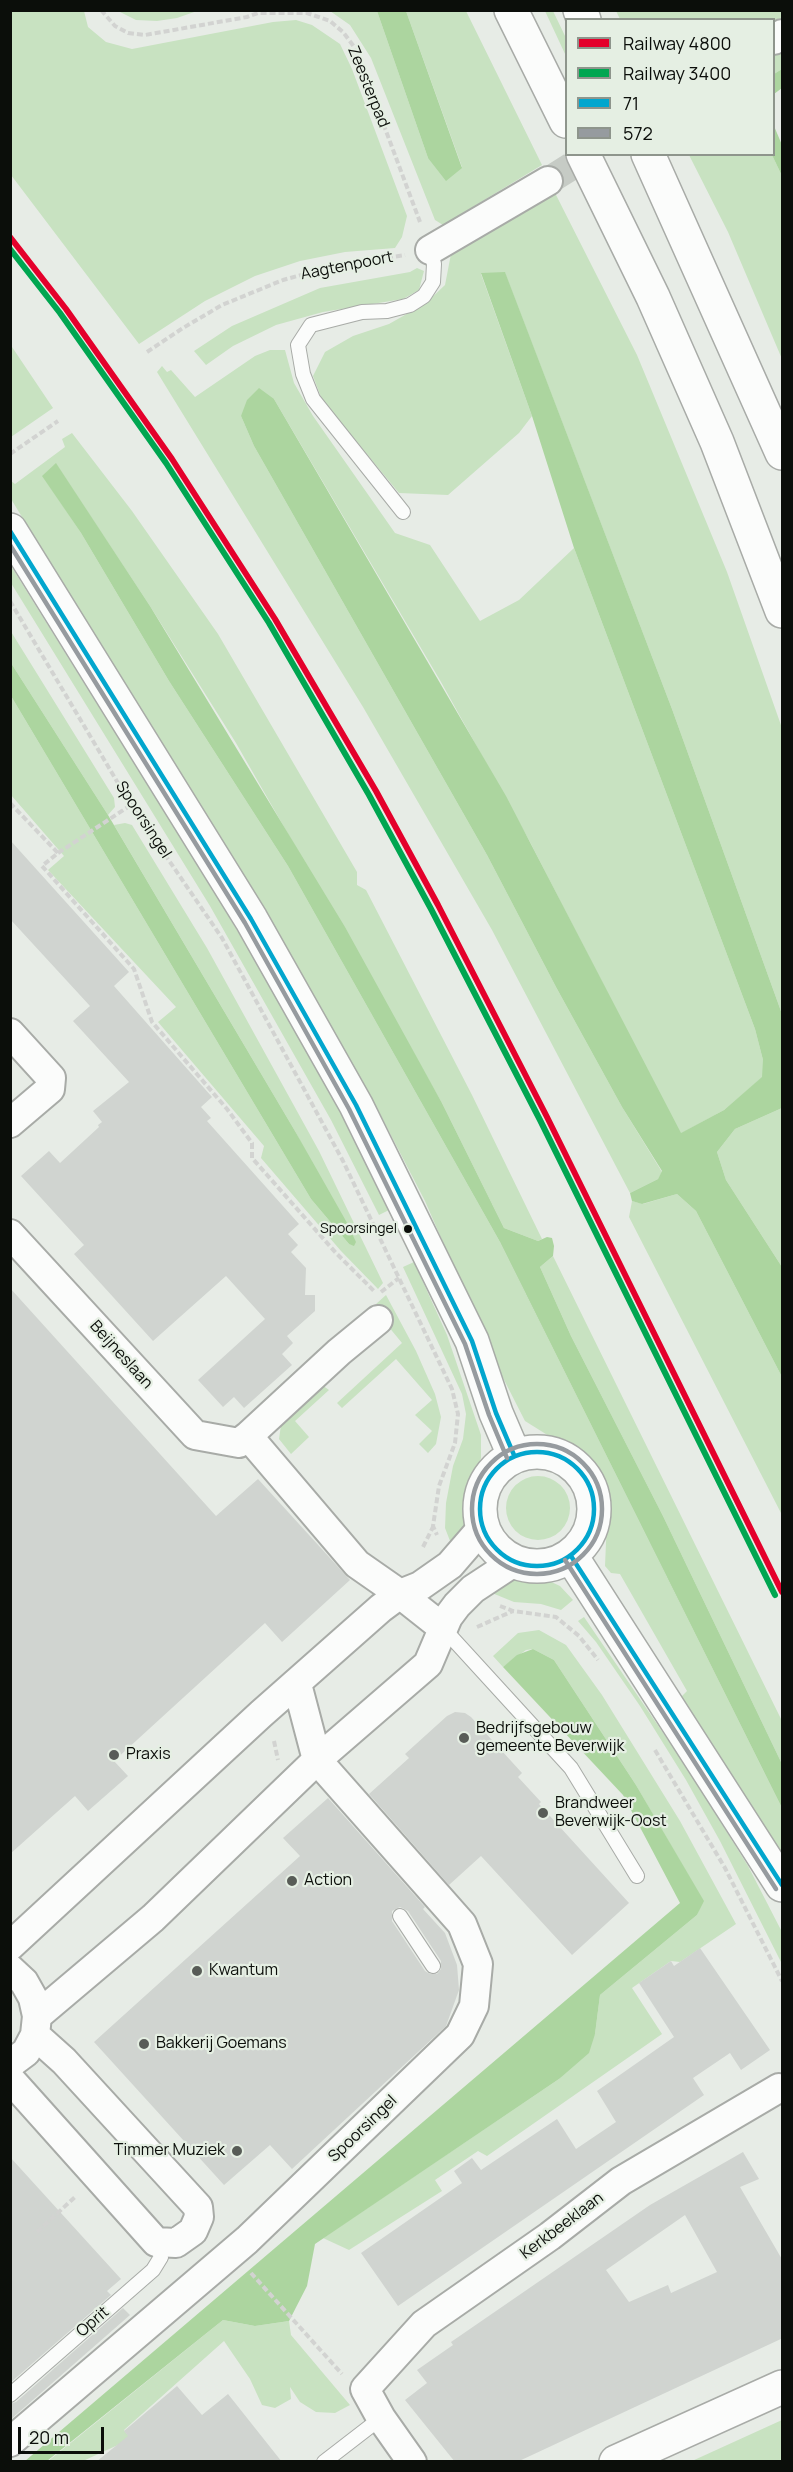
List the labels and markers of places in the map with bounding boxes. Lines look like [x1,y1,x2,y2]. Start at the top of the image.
place label: Spoorsingel [320,1221,397,1237]
marker: Spoorsingel [402,1223,414,1235]
place label: Bedrijfsgebouw gemeente Beverwijk [476,1719,624,1757]
marker: Bedrijfsgebouw gemeente Beverwijk [457,1731,471,1745]
place label: Praxis [126,1745,171,1765]
marker: Praxis [107,1748,121,1762]
place label: Brandweer Beverwijk-Oost [555,1794,667,1832]
marker: Brandweer Beverwijk-Oost [536,1806,550,1820]
place label: Action [304,1871,352,1891]
marker: Action [285,1874,299,1888]
place label: Kwantum [209,1961,278,1981]
marker: Kwantum [190,1964,204,1978]
place label: Bakkerij Goemans [156,2034,287,2054]
marker: Bakkerij Goemans [137,2037,151,2051]
place label: Timmer Muziek [114,2141,225,2161]
marker: Timmer Muziek [230,2144,244,2158]

